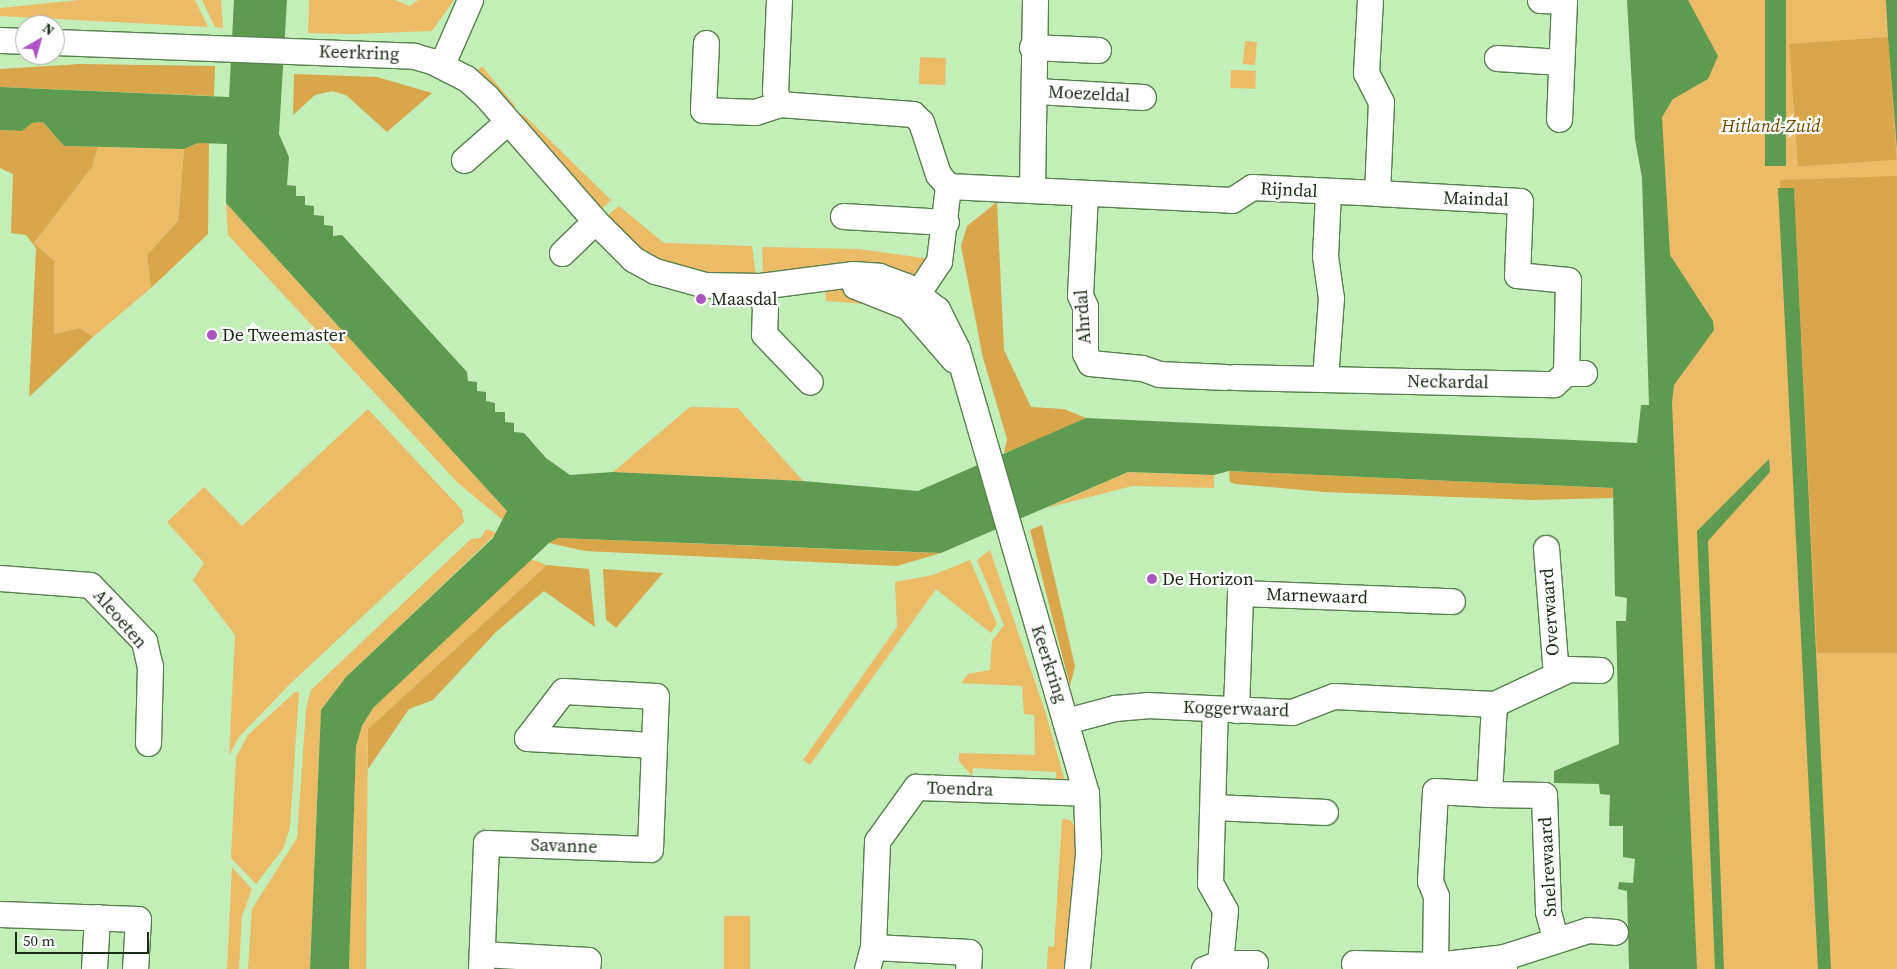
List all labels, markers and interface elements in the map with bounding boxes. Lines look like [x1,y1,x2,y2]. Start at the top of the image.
north arrow [15,15,65,65]
text: N [38,18,59,40]
street label: Keerkring [318,41,400,65]
street label: Moezeldal [1047,81,1131,107]
park label: Hitland-Zuid [1721,115,1821,137]
street label: Rijndal [1260,178,1318,202]
street label: Maindal [1443,187,1509,211]
place label: Maasdal [711,288,778,310]
street label: Ahrdal [1070,289,1096,345]
marker: Maasdal [695,293,707,305]
place label: De Tweemaster [222,324,346,346]
marker: De Tweemaster [206,329,218,341]
street label: Neckardal [1407,370,1489,394]
street label: Overwaard [1536,567,1564,657]
place label: De Horizon [1162,568,1254,590]
marker: De Horizon [1146,573,1158,585]
street label: Marnewaard [1266,583,1368,609]
street label: Aleoeten [88,585,152,653]
street label: Keerkring [1026,622,1072,706]
street label: Koggerwaard [1183,696,1289,722]
street label: Toendra [926,777,994,801]
street label: Snelrewaard [1535,816,1561,918]
street label: Savanne [530,834,598,858]
scale bar [18,922,151,954]
text: 50 m [23,930,55,951]

